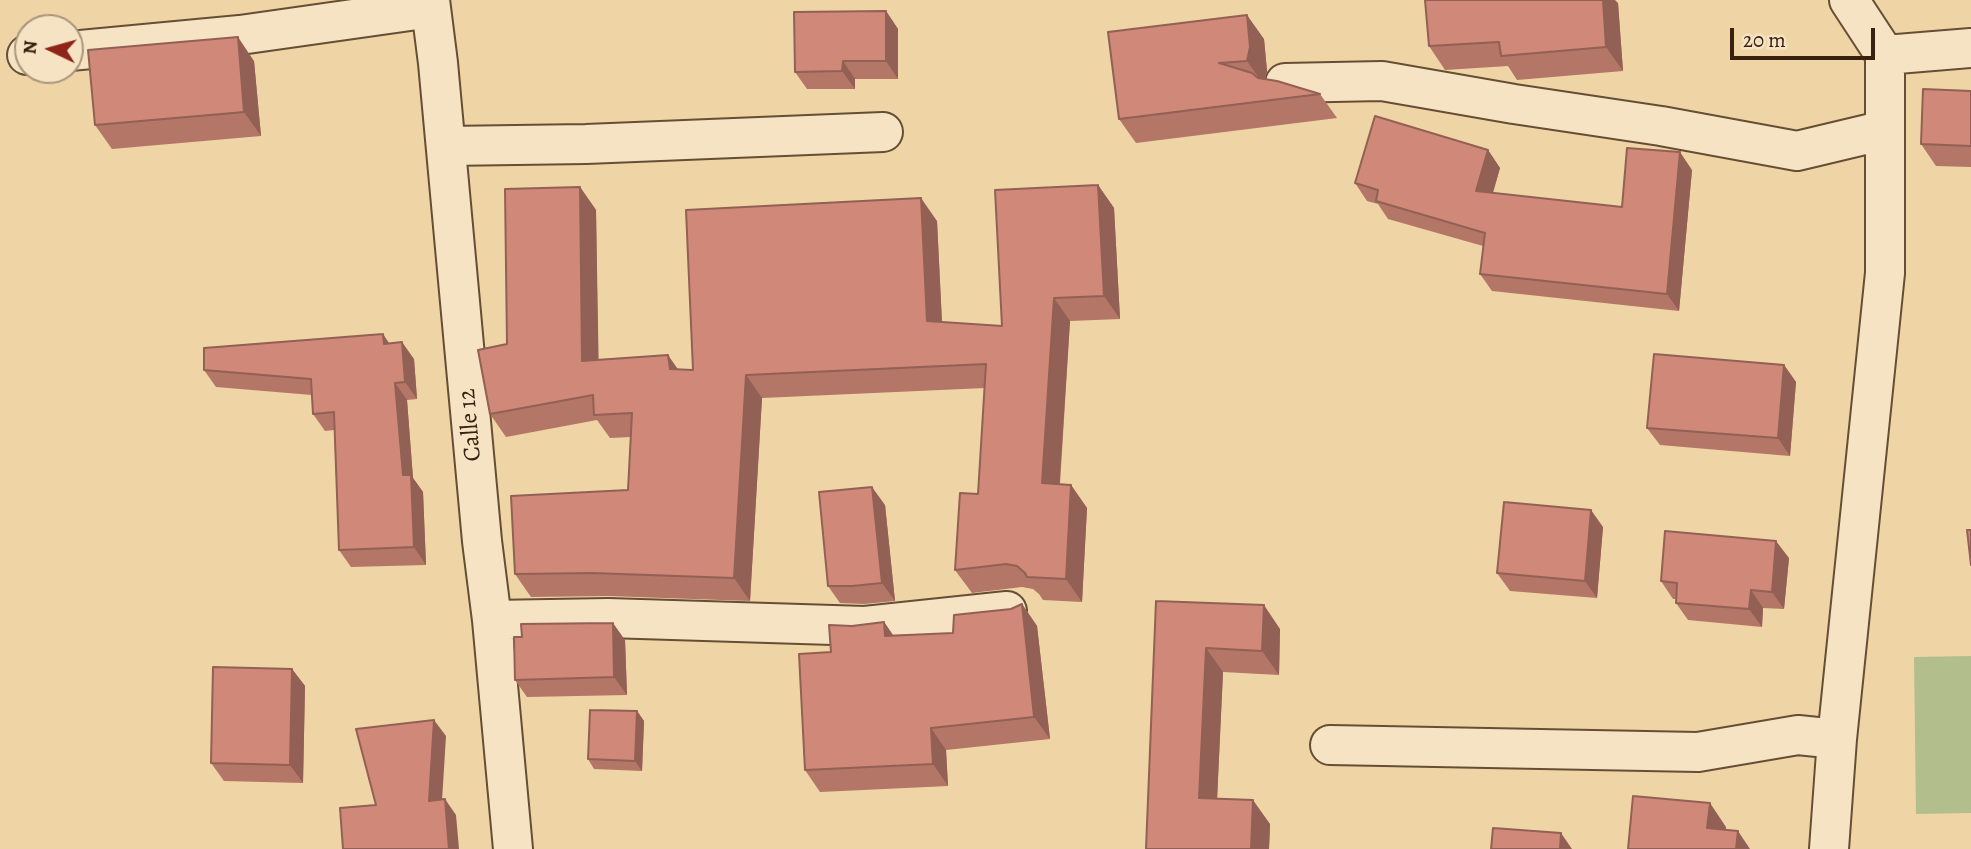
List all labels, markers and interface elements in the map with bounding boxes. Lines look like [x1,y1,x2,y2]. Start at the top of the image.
north arrow [14,14,84,84]
scale bar [1733,14,1878,58]
text: 20 m [1743,26,1786,54]
text: N [17,39,44,55]
street label: Calle 12 [453,387,489,463]

